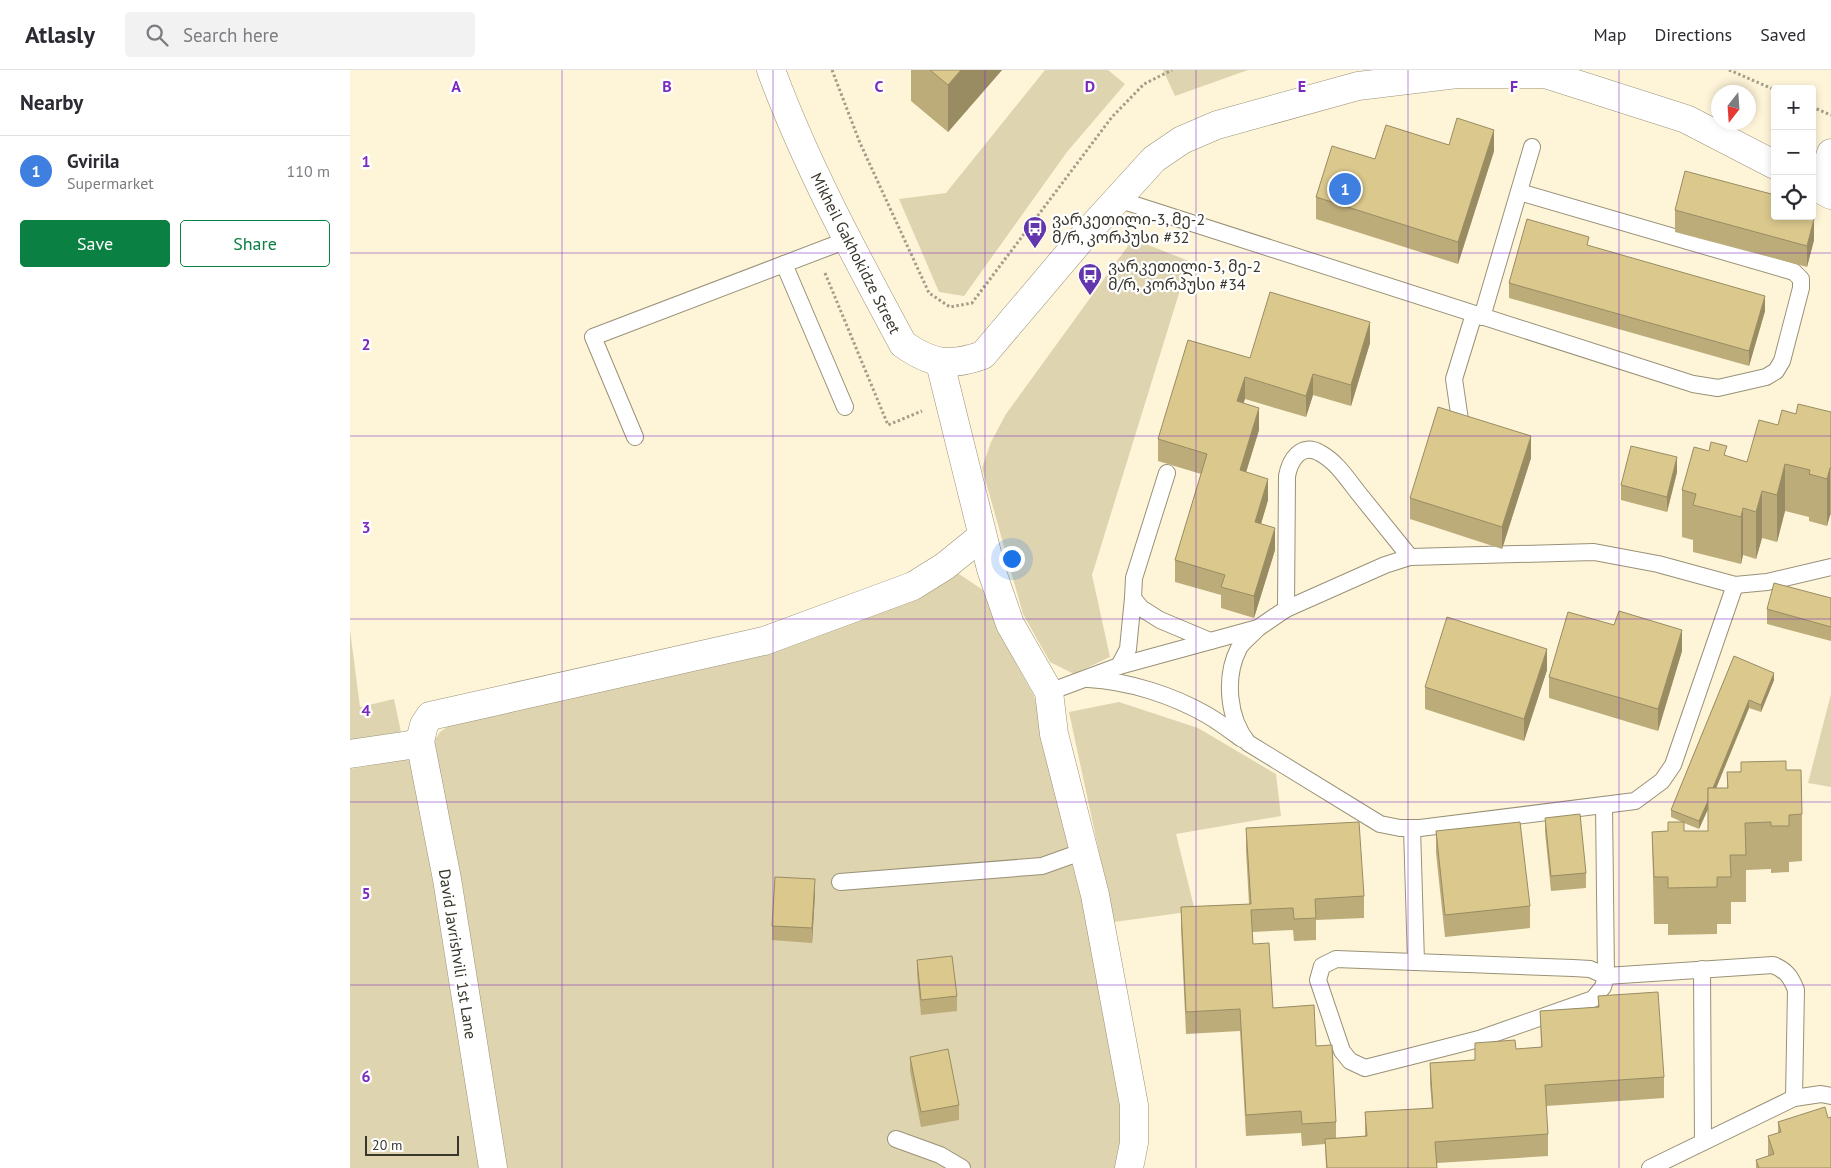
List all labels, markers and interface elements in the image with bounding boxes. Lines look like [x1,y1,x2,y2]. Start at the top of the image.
search box [125,12,475,57]
text: Atlasly [25,19,95,50]
icon: search [143,21,171,49]
text: Search here [183,23,279,47]
text: Map [1594,23,1626,46]
text: Directions [1654,23,1732,46]
text: Saved [1760,23,1806,46]
text: A [451,76,461,96]
text: B [662,76,672,96]
text: C [875,76,884,96]
text: D [1085,76,1095,96]
text: E [1298,76,1306,96]
text: F [1510,76,1518,96]
north arrow [1711,85,1756,130]
map controls [1771,85,1816,220]
button: + [1771,85,1816,130]
text: Nearby [20,89,83,116]
button: − [1771,130,1816,175]
text: Gvirila [67,149,120,173]
text: 1 [361,151,371,171]
text: 1 [31,161,41,181]
text: 110 m [287,161,330,181]
street label: Mikheil Gakhokidze Street [807,169,906,337]
pin: 1 [1329,170,1361,208]
text: Supermarket [67,173,154,193]
button: locate [1771,175,1816,220]
place label: ვარკეთილი-3, მე-2 მ/რ, კორპუსი #32 [1052,209,1205,247]
bus stop icon: ვარკეთილი-3, მე-2 მ/რ, კორპუსი #32 [1022,215,1048,249]
button: Save [20,220,170,267]
button: Share [180,220,330,267]
place label: ვარკეთილი-3, მე-2 მ/რ, კორპუსი #34 [1108,256,1261,294]
bus stop icon: ვარკეთილი-3, მე-2 მ/რ, კორპუსი #34 [1077,262,1103,296]
text: 2 [361,334,371,354]
text: 3 [361,517,371,537]
your location [999,546,1025,572]
text: 4 [361,700,371,720]
street label: David Javrishvili 1st Lane [435,868,481,1040]
text: 5 [361,883,371,903]
text: 6 [361,1066,371,1086]
scale bar [365,1133,459,1156]
text: 20 m [372,1136,402,1154]

